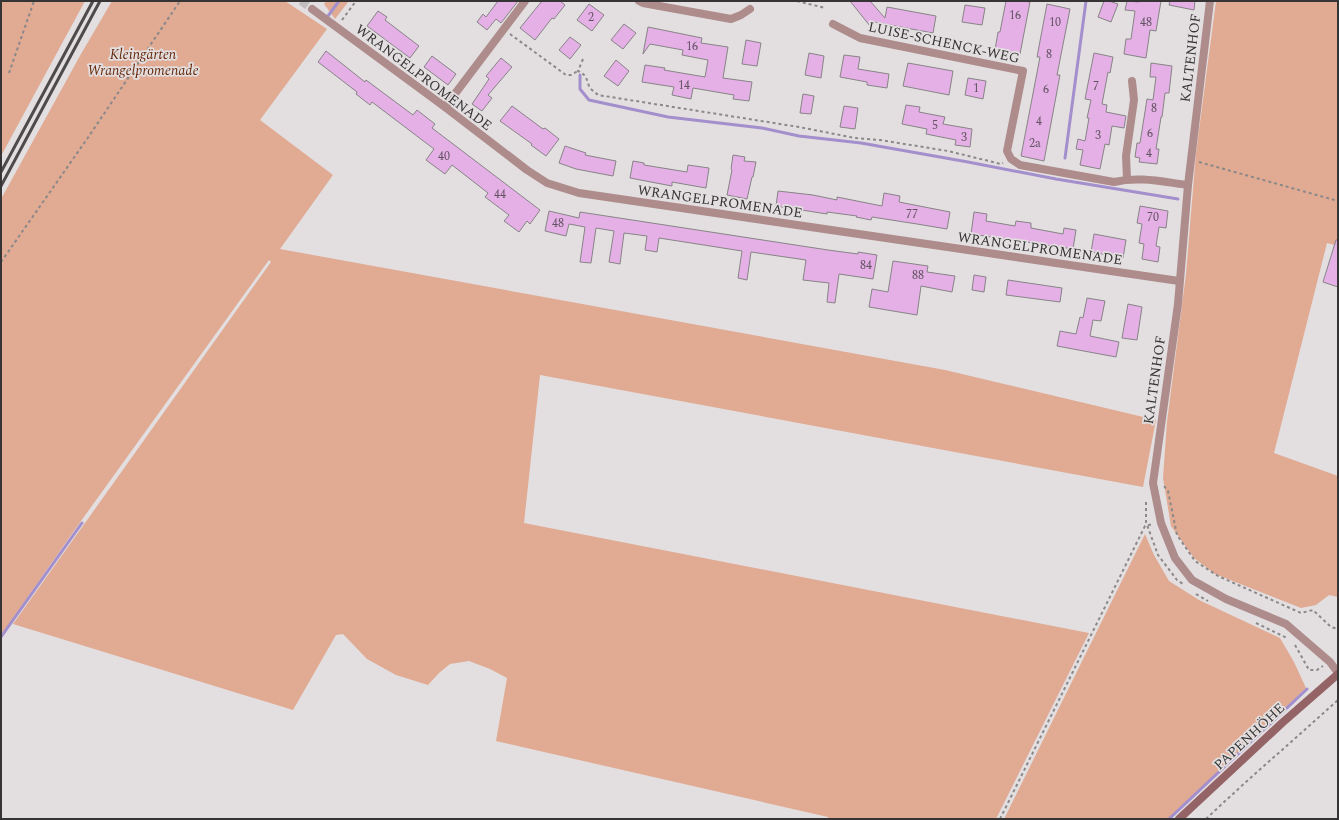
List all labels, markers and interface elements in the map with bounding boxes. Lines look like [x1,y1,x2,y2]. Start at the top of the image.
house number: 16 [1009,6,1021,25]
house number: 2 [588,8,594,27]
house number: 10 [1049,13,1061,32]
house number: 48 [1140,13,1152,32]
street label: KALTENHOF [1175,13,1206,104]
street label: LUISE-SCHENCK-WEG [866,16,1022,69]
street label: WRANGELPROMENADE [351,19,496,136]
house number: 16 [686,37,698,56]
park label: Kleingärten Wrangelpromenade [87,44,199,81]
house number: 8 [1046,45,1052,64]
house number: 14 [678,76,690,95]
house number: 7 [1093,77,1099,96]
house number: 1 [973,79,979,98]
house number: 6 [1043,80,1049,99]
house number: 8 [1151,99,1157,118]
house number: 4 [1036,112,1042,131]
house number: 5 [932,116,938,135]
house number: 6 [1147,124,1153,143]
house number: 3 [1095,126,1101,145]
house number: 3 [961,128,967,147]
house number: 2a [1029,134,1041,153]
house number: 4 [1146,144,1152,163]
house number: 40 [438,147,450,166]
street label: WRANGELPROMENADE [636,180,804,223]
house number: 44 [494,185,506,204]
house number: 77 [906,205,918,224]
house number: 70 [1147,208,1159,227]
house number: 48 [552,214,564,233]
street label: WRANGELPROMENADE [956,227,1124,270]
house number: 84 [860,256,872,275]
house number: 88 [912,266,924,285]
street label: KALTENHOF [1138,334,1171,426]
street label: PAPENHÖHE [1209,698,1290,775]

